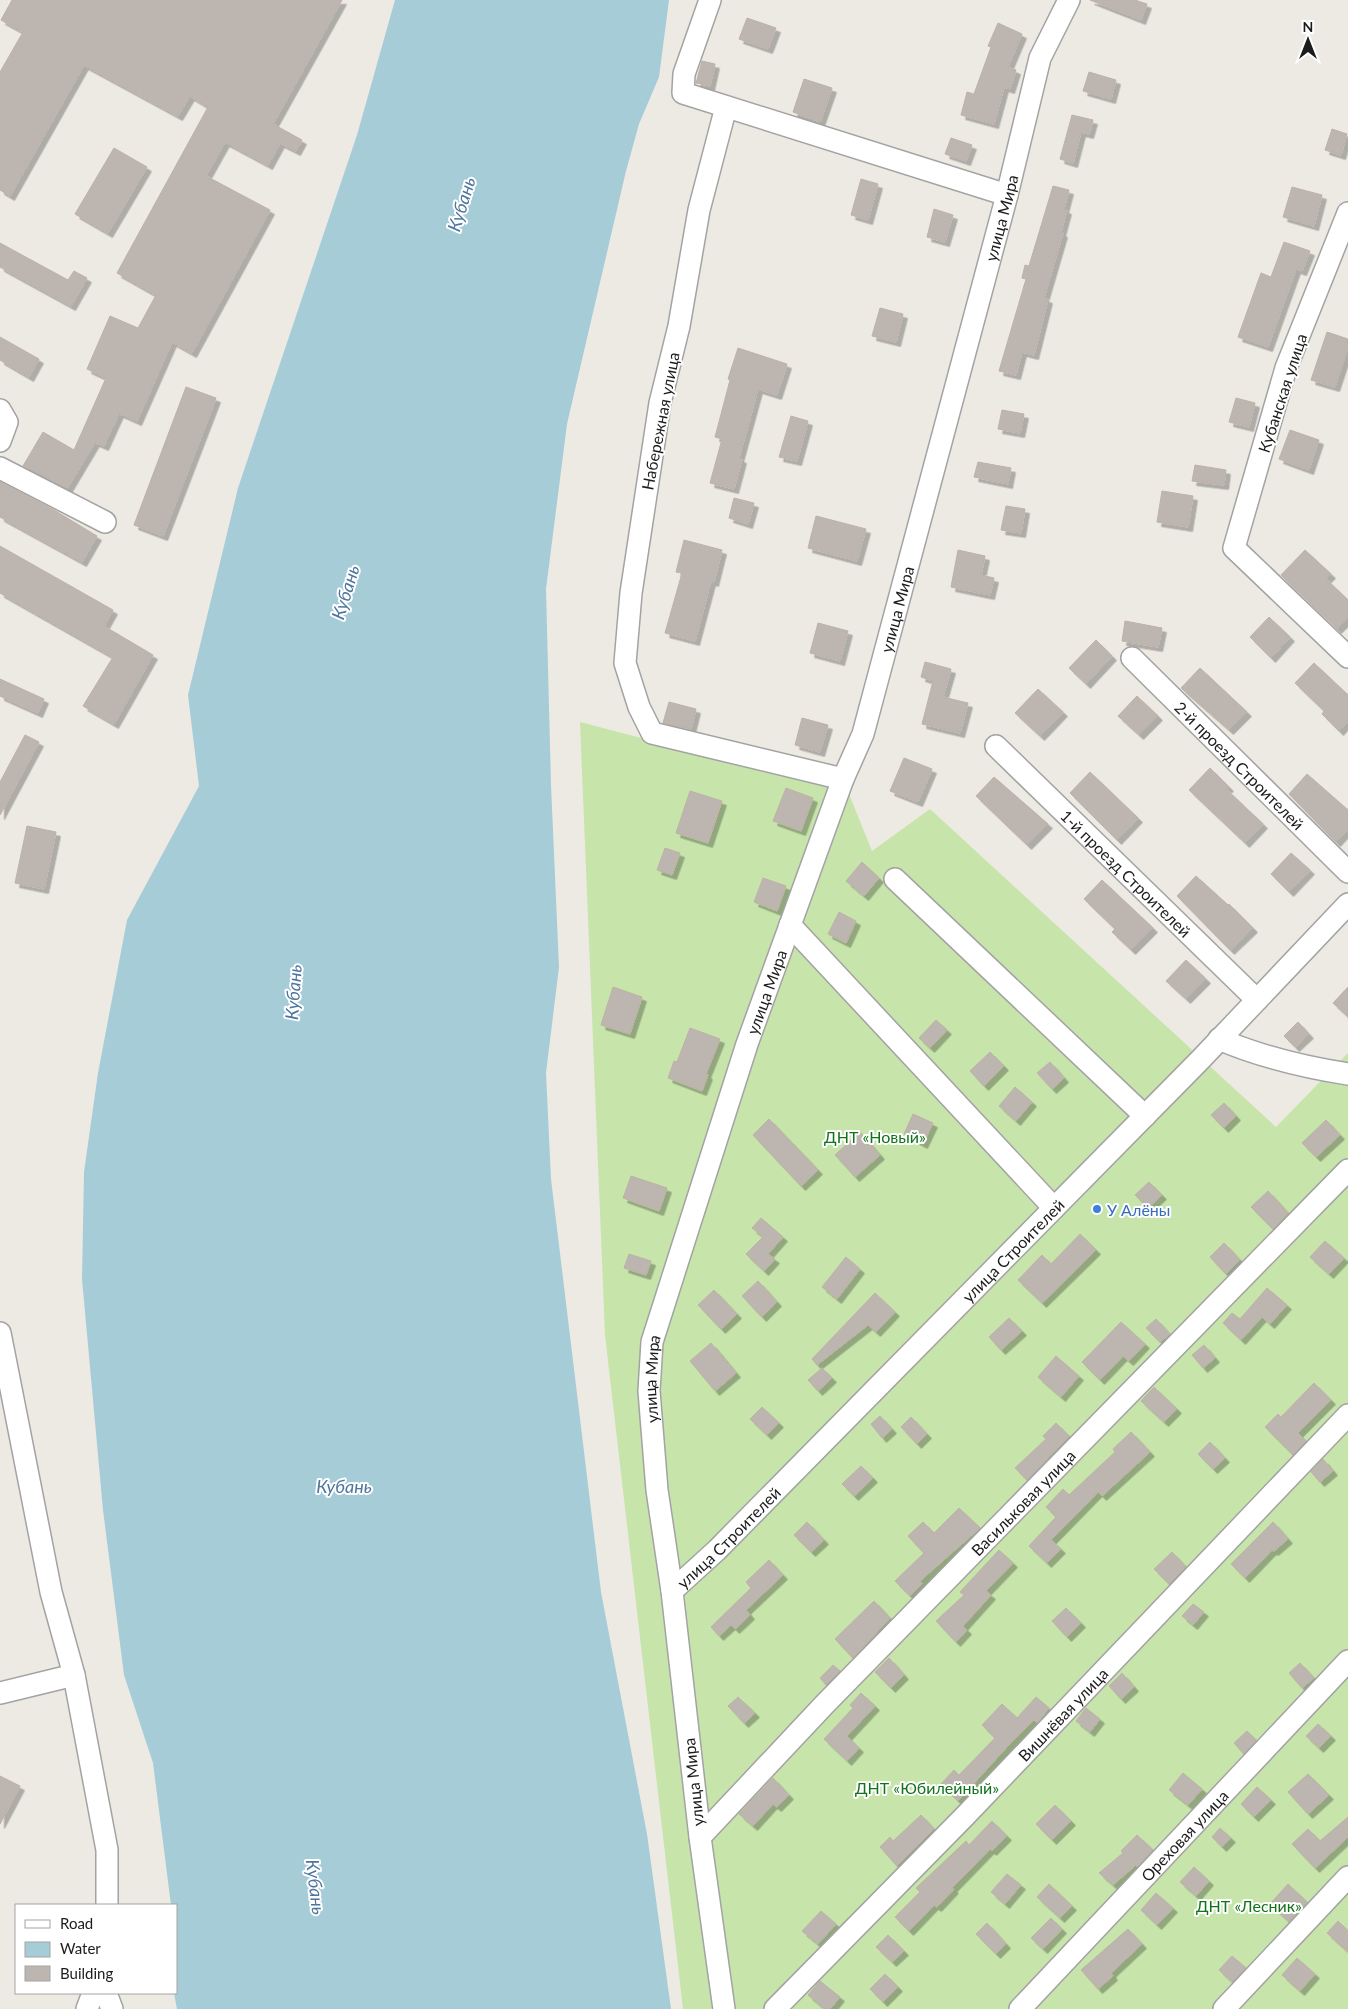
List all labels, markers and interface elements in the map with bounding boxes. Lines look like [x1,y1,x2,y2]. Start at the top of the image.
north arrow [1283,15,1333,65]
text: N [1303,18,1313,35]
street label: улица Мира [980,173,1021,263]
water label: Кубань [442,174,480,234]
street label: Кубанская улица [1254,331,1310,455]
street label: Набережная улица [637,350,683,492]
water label: Кубань [326,562,364,622]
street label: улица Мира [876,564,917,654]
street label: 2-й проезд Строителей [1171,697,1309,833]
street label: 1-й проезд Строителей [1057,805,1195,940]
street label: улица Мира [742,947,790,1037]
water label: Кубань [280,964,306,1020]
park label: ДНТ «Новый» [824,1127,926,1146]
street label: улица Строителей [958,1195,1067,1305]
place label: У Алёны [1107,1200,1170,1219]
marker: У Алёны [1091,1203,1103,1215]
street label: улица Мира [639,1332,663,1424]
street label: Васильковая улица [967,1445,1079,1559]
water label: Кубань [316,1475,372,1497]
street label: улица Строителей [673,1482,784,1592]
street label: Вишнёвая улица [1014,1663,1111,1764]
street label: улица Мира [679,1737,707,1827]
park label: ДНТ «Юбилейный» [855,1778,999,1797]
street label: Ореховая улица [1136,1786,1231,1885]
water label: Кубань [302,1858,330,1916]
park label: ДНТ «Лесник» [1196,1896,1302,1915]
legend [15,1904,178,1994]
text: Road [60,1914,93,1932]
text: Water [60,1939,101,1957]
text: Building [60,1964,113,1982]

